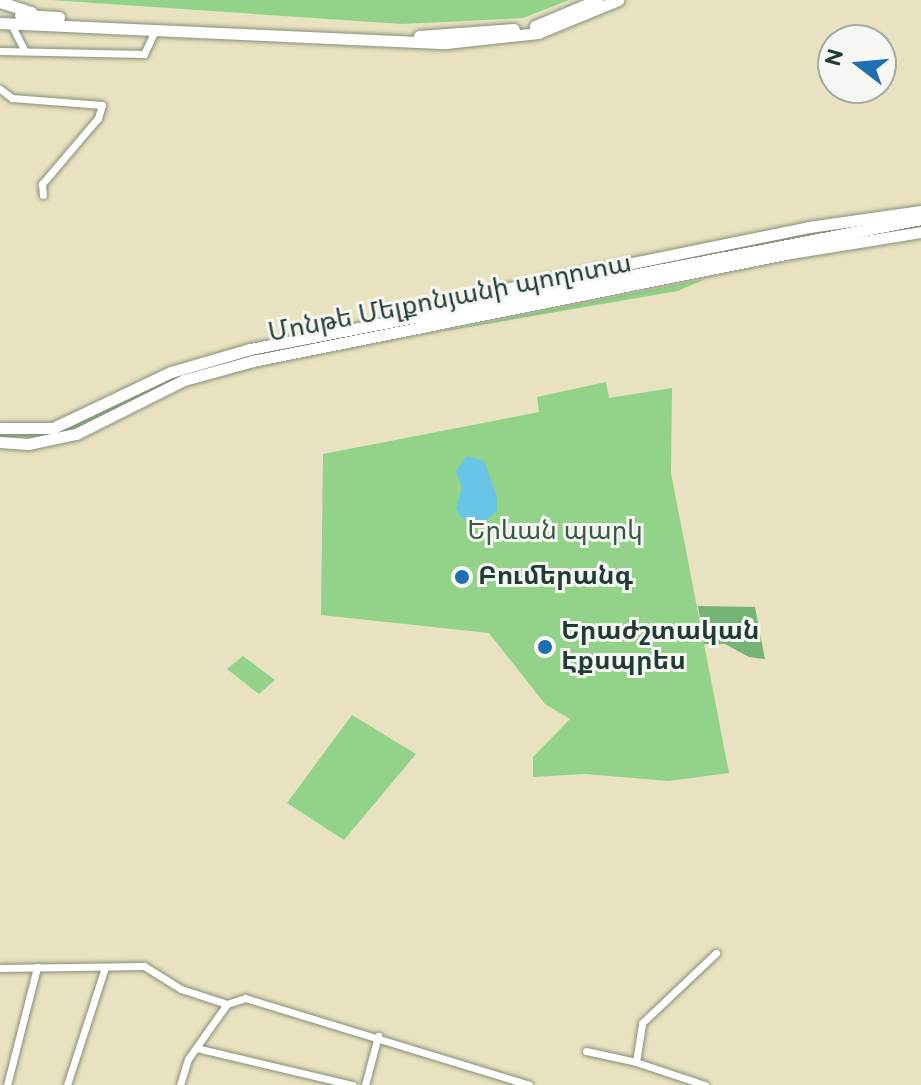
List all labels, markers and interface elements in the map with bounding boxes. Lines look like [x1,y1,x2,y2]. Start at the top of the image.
north arrow [817,24,897,104]
text: N [820,46,851,69]
street label: Մոնթե Մելքոնյանի պողոտա [266,248,634,350]
park label: Երևան պարկ [467,516,643,548]
place label: Բումերանգ [478,561,633,593]
marker: Բումերանգ [453,568,471,586]
place label: Երաժշտական Էքսպրես [561,616,760,678]
marker: Երաժշտական Էքսպրես [536,638,554,656]

